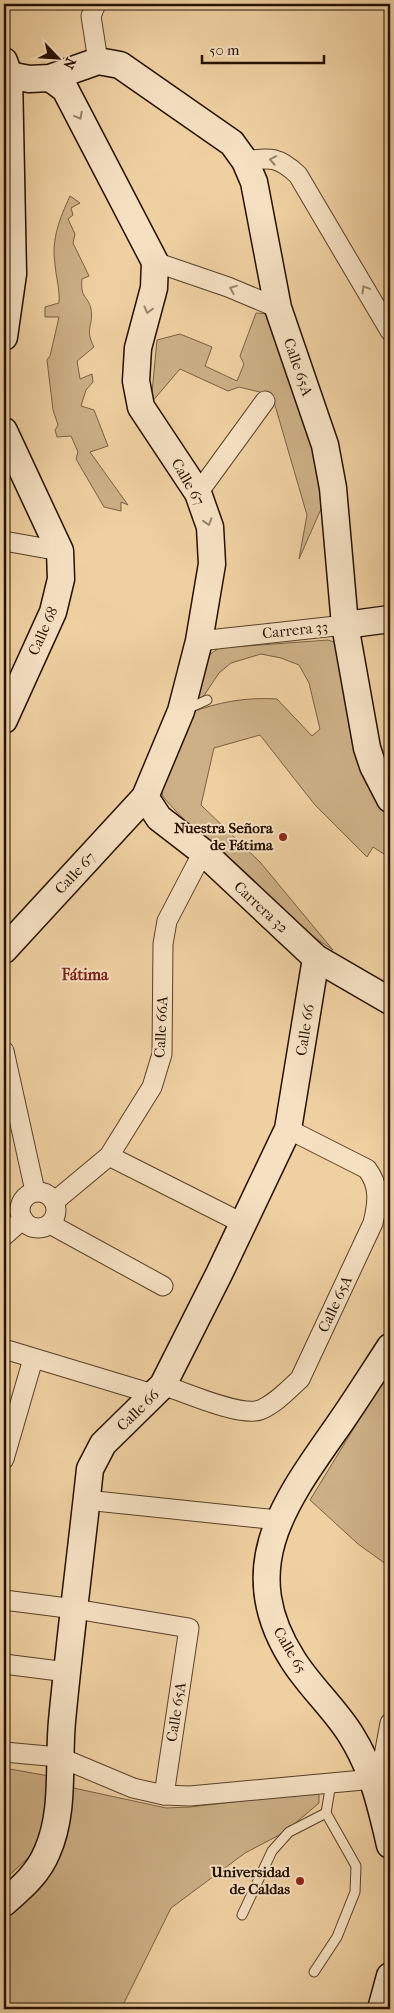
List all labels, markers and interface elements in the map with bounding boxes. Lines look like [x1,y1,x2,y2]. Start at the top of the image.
north arrow [32,32,82,82]
scale bar [202,32,324,64]
text: 50 m [209,41,240,59]
text: N [59,55,79,72]
one-way arrow [73,111,83,120]
one-way arrow [269,155,278,165]
one-way arrow [229,285,238,295]
one-way arrow [362,285,372,294]
one-way arrow [144,305,154,313]
street label: Calle 65A [280,336,316,399]
street label: Calle 67 [167,455,209,509]
one-way arrow [202,517,212,525]
street label: Calle 68 [24,604,62,658]
street label: Carrera 33 [261,618,329,642]
place label: Nuestra Señora de Fátima [174,819,274,854]
marker: Nuestra Señora de Fátima [277,831,289,843]
street label: Calle 67 [51,848,99,898]
street label: Carrera 32 [230,877,292,937]
district label: Fátima [60,965,109,984]
street label: Calle 66A [150,995,172,1058]
street label: Calle 66 [292,1002,318,1057]
street label: Calle 65A [314,1273,356,1335]
street label: Calle 66 [113,1385,164,1435]
street label: Calle 65 [270,1624,310,1676]
street label: Calle 65A [162,1681,190,1743]
place label: Universidad de Caldas [210,1863,291,1898]
marker: Universidad de Caldas [294,1875,306,1887]

